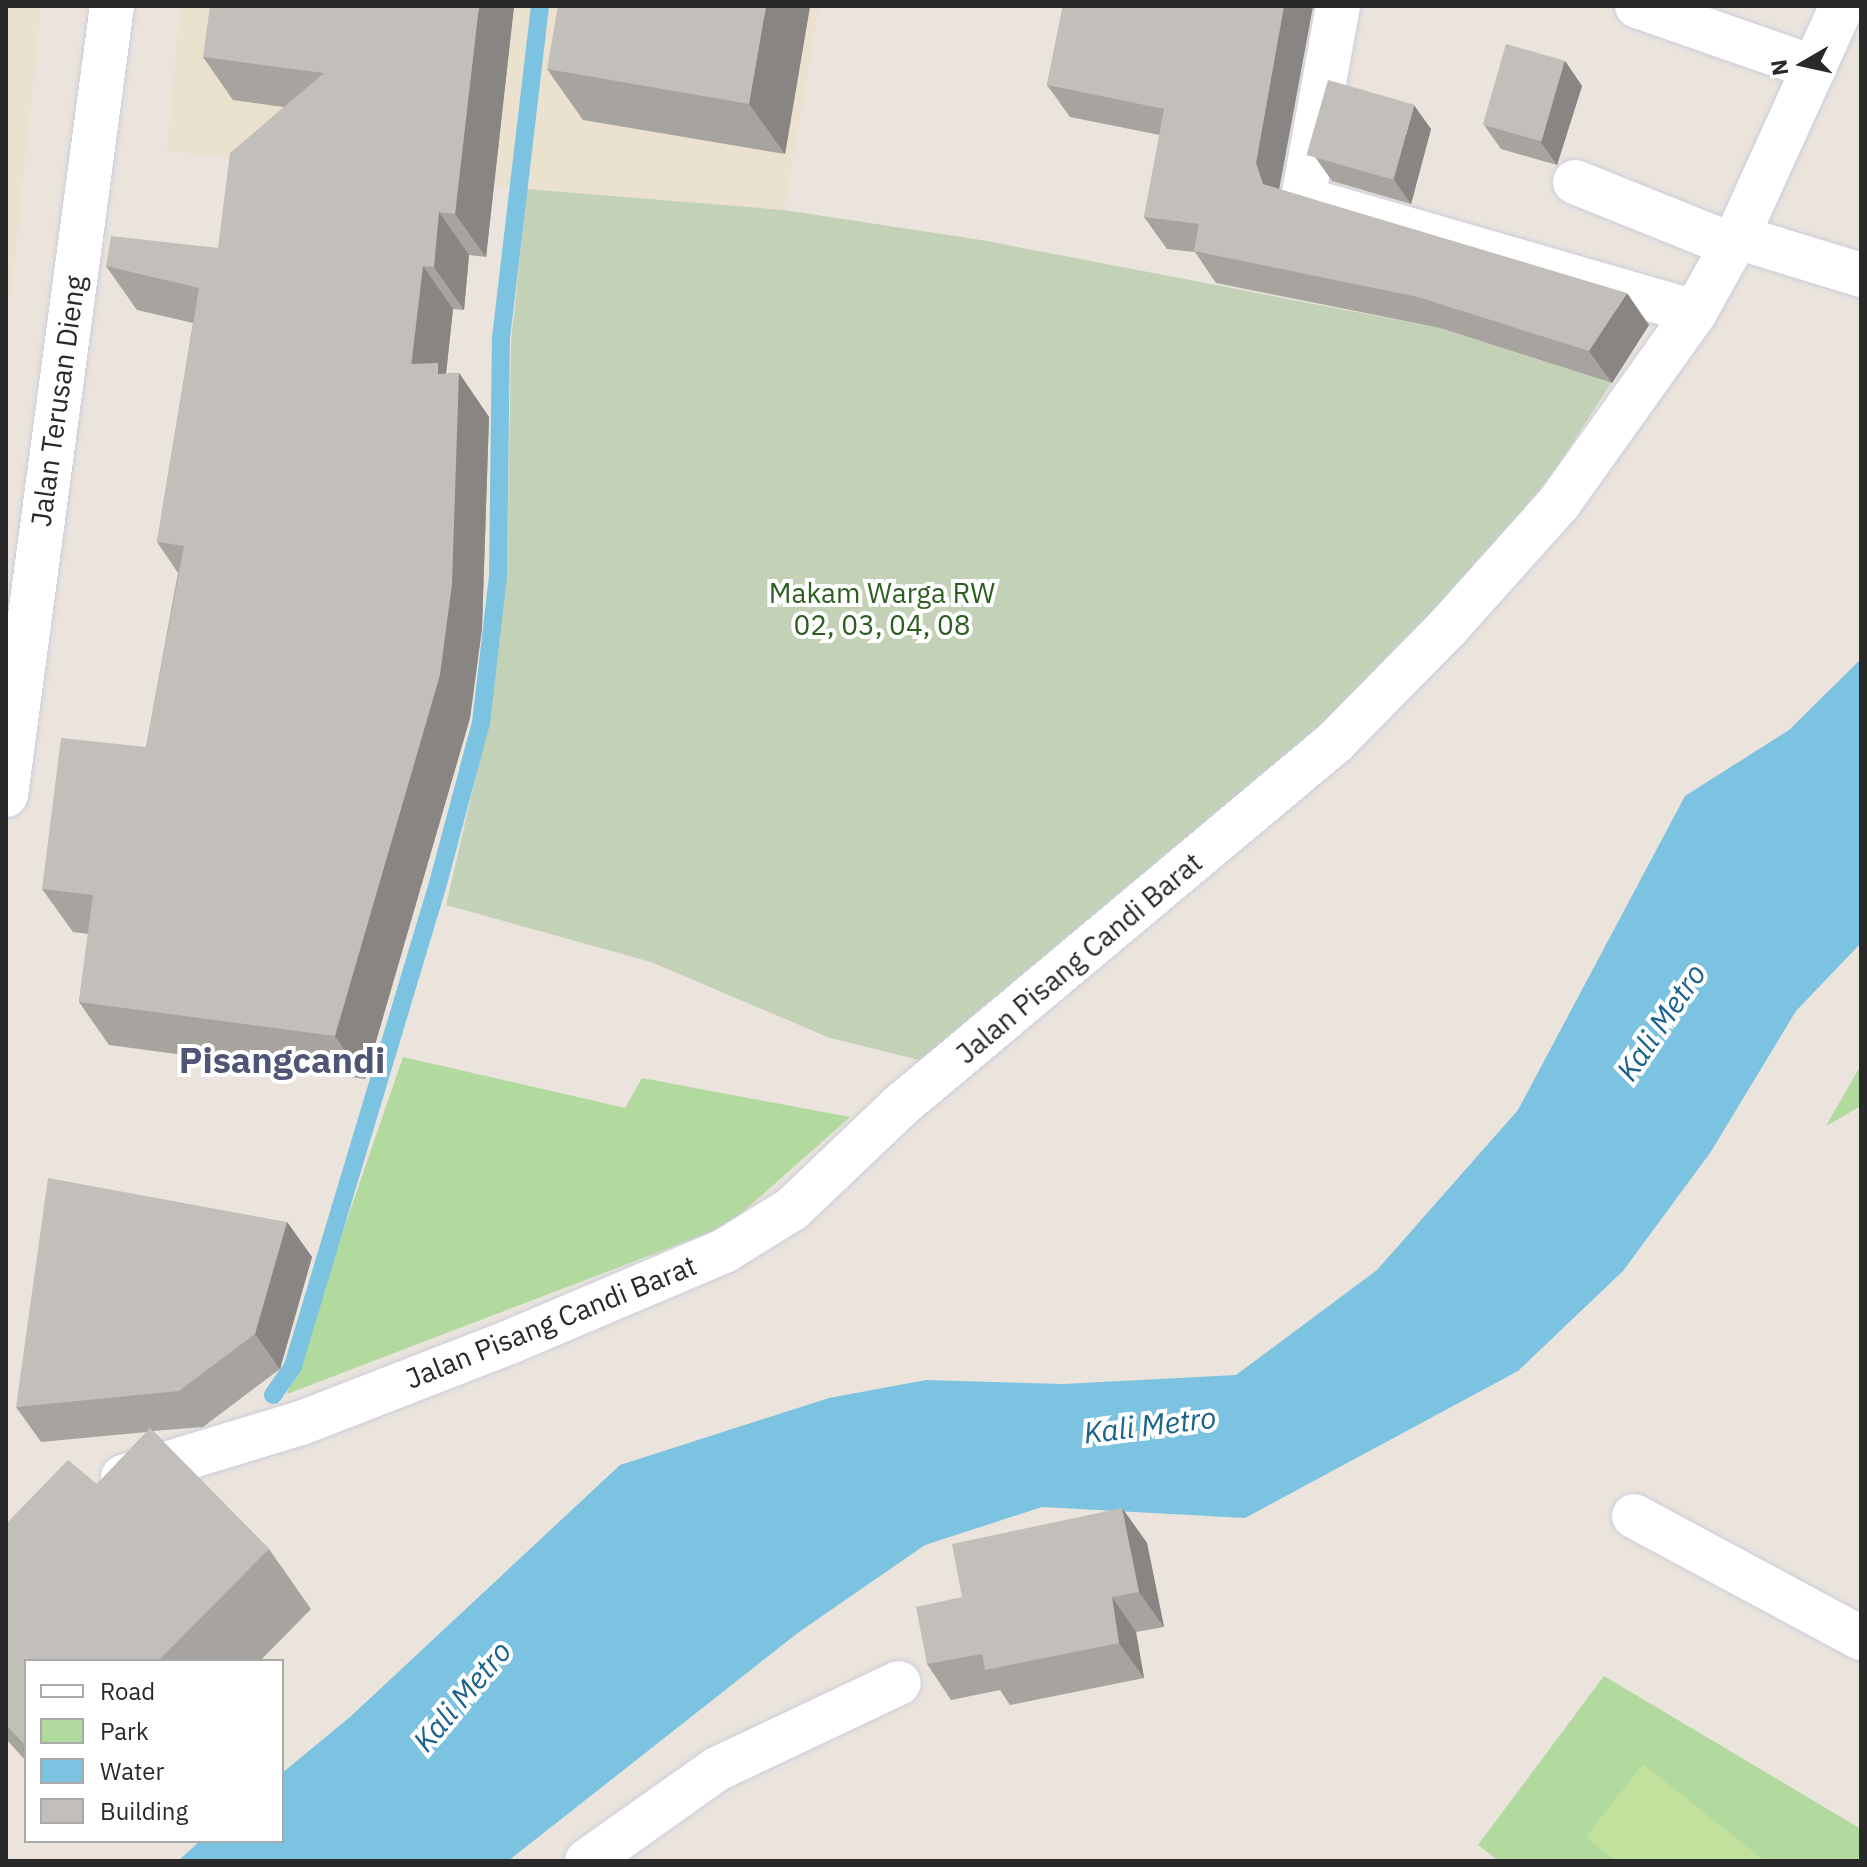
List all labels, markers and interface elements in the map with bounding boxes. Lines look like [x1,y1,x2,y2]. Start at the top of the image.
north arrow [1763,24,1843,104]
text: N [1763,58,1794,78]
street label: Jalan Terusan Dieng [24,273,92,529]
park label: Makam Warga RW 02, 03, 04, 08 [769,576,995,642]
street label: Jalan Pisang Candi Barat [949,845,1209,1071]
water label: Kali Metro [1609,957,1713,1087]
district label: Pisangcandi [179,1038,385,1082]
street label: Jalan Pisang Candi Barat [401,1248,701,1396]
water label: Kali Metro [1082,1399,1218,1451]
water label: Kali Metro [405,1633,519,1759]
legend [24,1659,284,1843]
text: Road [100,1675,155,1707]
text: Park [100,1715,149,1747]
text: Water [100,1755,164,1787]
text: Building [100,1795,188,1827]

